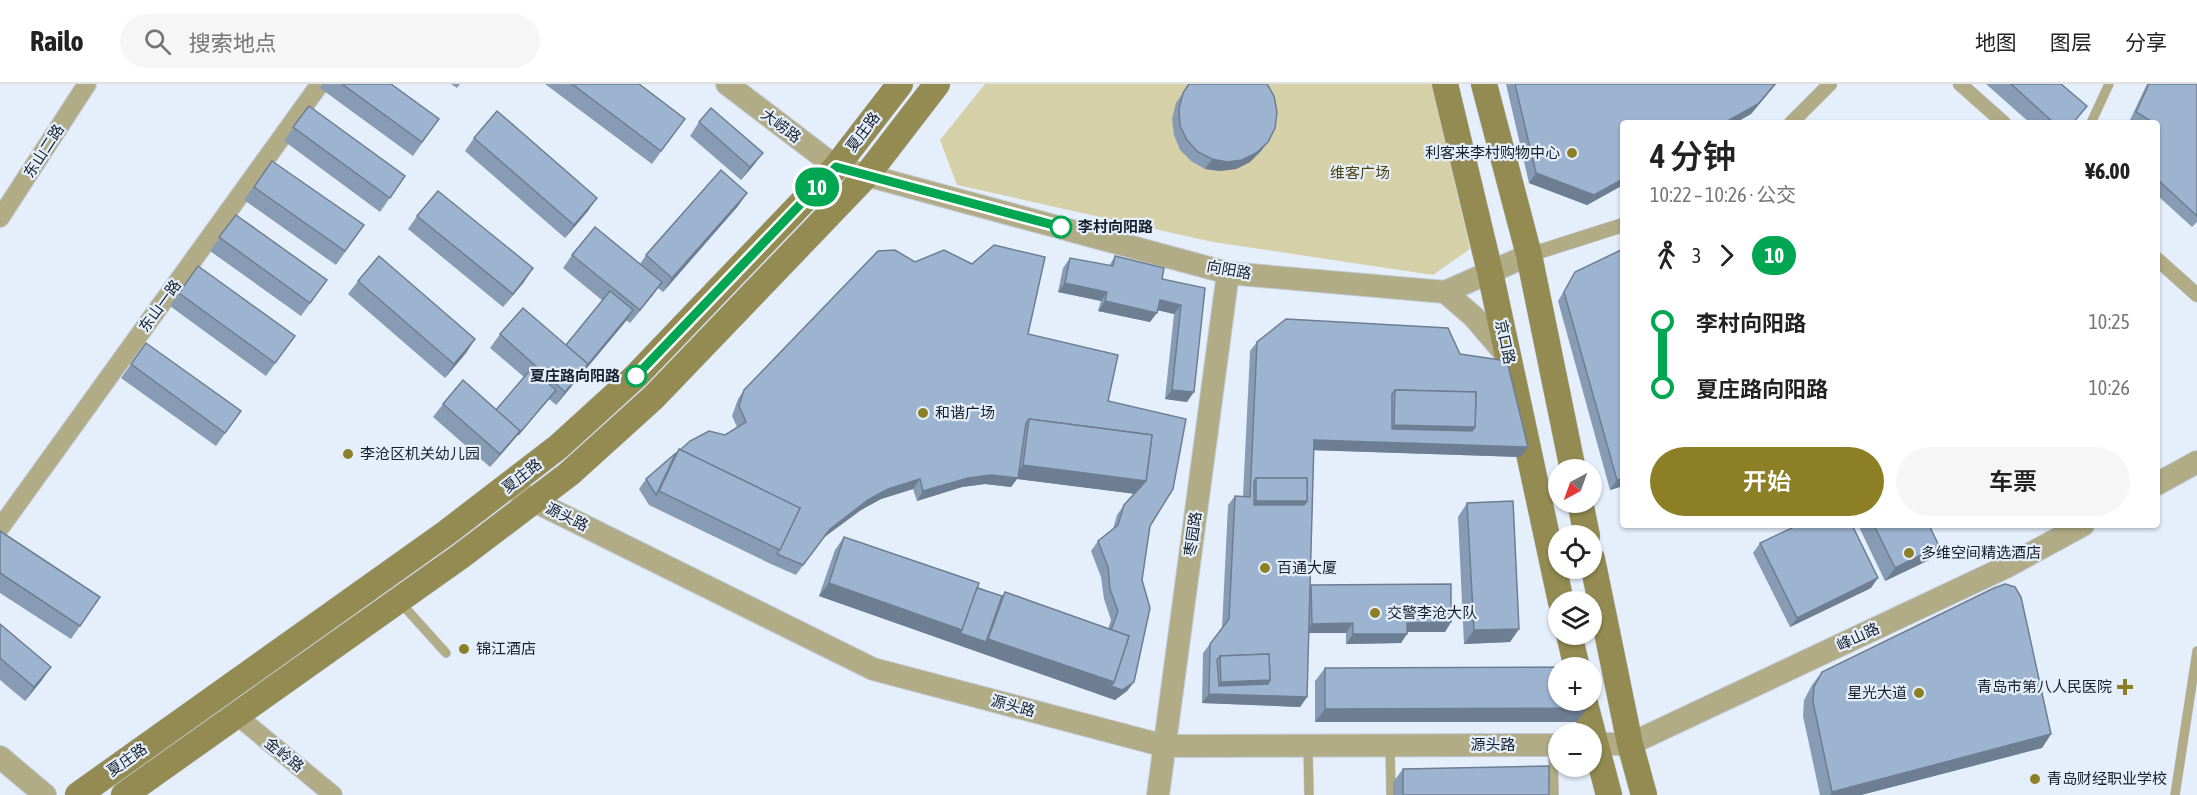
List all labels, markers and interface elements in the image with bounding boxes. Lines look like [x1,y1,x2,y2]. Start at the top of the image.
search box [120,14,540,68]
text: Railo [30,25,84,57]
icon: search [141,25,174,58]
text: 搜索地点 [189,30,277,56]
text: 地图 [1975,30,2017,54]
text: 图层 [2050,30,2092,54]
text: 分享 [2125,30,2167,54]
street label: 大崂路 [758,105,804,146]
street label: 夏庄路 [842,109,883,155]
street label: 东山二路 [20,121,67,181]
text: 4 分钟 [1650,137,1736,175]
place label: 利客来李村购物中心 [1425,144,1560,161]
marker: 利客来李村购物中心 [1565,146,1579,160]
text: ¥6.00 [2085,158,2130,184]
park label: 维客广场 [1330,164,1390,181]
line badge: 10 [790,168,844,206]
text: 10 [807,175,827,199]
text: 10:22 – 10:26 · 公交 [1650,183,1796,206]
marker: 李村向阳路 [1050,216,1072,238]
place label: 李村向阳路 [1078,218,1153,235]
icon: walk [1650,239,1683,272]
icon: forward [1710,239,1743,272]
text: 10 [1764,243,1784,267]
text: 3 [1692,244,1701,267]
street label: 向阳路 [1205,257,1253,282]
street label: 东山一路 [135,276,184,335]
text: 李村向阳路 [1696,310,1806,336]
text: 10:25 [2088,310,2130,333]
street label: 京口路 [1492,318,1518,366]
marker: 夏庄路向阳路 [625,365,647,387]
place label: 夏庄路向阳路 [530,367,620,384]
text: 夏庄路向阳路 [1696,376,1828,402]
text: 10:26 [2088,376,2130,399]
place label: 和谐广场 [935,404,995,421]
marker: 和谐广场 [916,406,930,420]
place label: 李沧区机关幼儿园 [360,445,480,462]
marker: 李沧区机关幼儿园 [341,447,355,461]
button: 开始 [1650,447,1884,516]
button: 车票 [1896,447,2130,516]
street label: 夏庄路 [499,455,545,496]
north arrow [1548,459,1602,513]
map controls [1548,459,1602,777]
street label: 源头路 [543,499,591,534]
street label: 枣园路 [1181,510,1204,557]
button: locate [1548,525,1602,579]
place label: 多维空间精选酒店 [1921,544,2041,561]
marker: 多维空间精选酒店 [1902,546,1916,560]
place label: 百通大厦 [1277,559,1337,576]
marker: 百通大厦 [1258,561,1272,575]
button: layers [1548,591,1602,645]
place label: 交警李沧大队 [1387,604,1477,621]
marker: 交警李沧大队 [1368,606,1382,620]
street label: 峰山路 [1834,619,1882,654]
place label: 锦江酒店 [476,640,536,657]
marker: 锦江酒店 [457,642,471,656]
button: + [1548,657,1602,711]
place label: 青岛市第八人民医院 [1977,678,2112,695]
marker: 青岛市第八人民医院 [2116,678,2134,696]
place label: 星光大道 [1847,684,1907,701]
marker: 星光大道 [1912,686,1926,700]
street label: 源头路 [989,691,1037,720]
button: − [1548,723,1602,777]
street label: 金岭路 [261,734,307,775]
street label: 源头路 [1470,736,1516,753]
street label: 夏庄路 [103,740,150,779]
place label: 青岛财经职业学校 [2047,770,2167,787]
marker: 青岛财经职业学校 [2028,772,2042,786]

